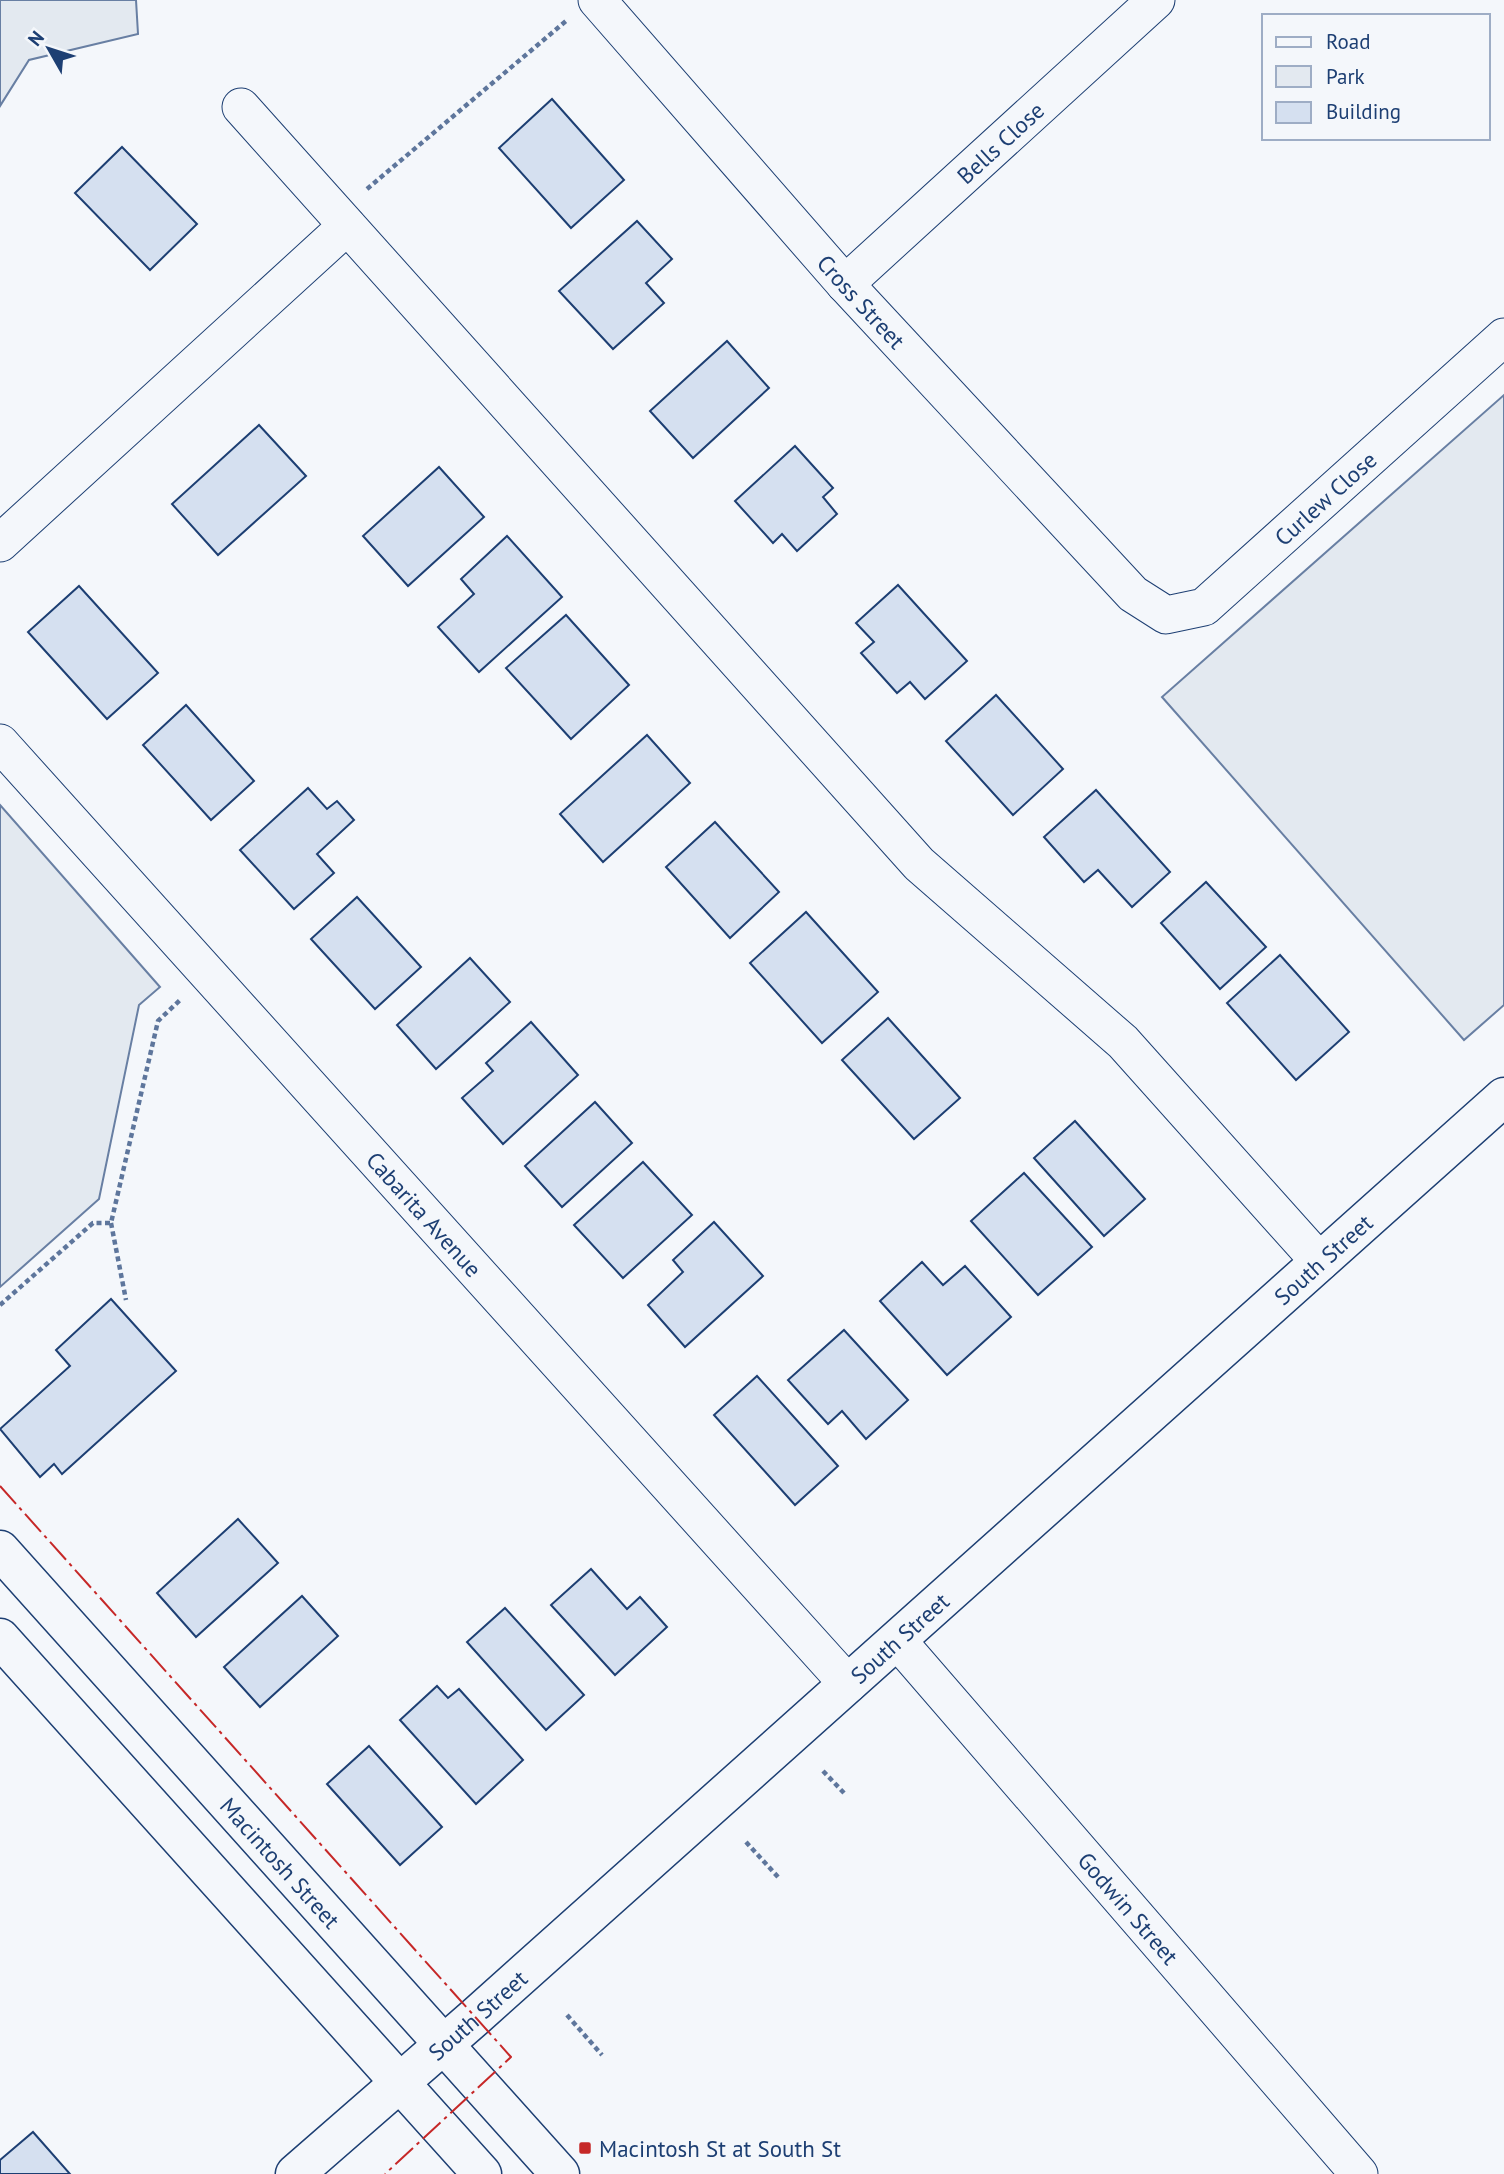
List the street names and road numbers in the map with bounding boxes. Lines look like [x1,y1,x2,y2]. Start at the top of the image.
street label: Bells Close [950,95,1050,190]
street label: Cross Street [811,248,912,355]
street label: Curlew Close [1268,445,1382,551]
street label: Cabarita Avenue [361,1145,488,1283]
street label: South Street [1267,1207,1378,1311]
street label: South Street [844,1586,955,1689]
street label: Macintosh Street [214,1791,347,1934]
street label: Godwin Street [1072,1846,1185,1970]
street label: South Street [422,1963,533,2066]

